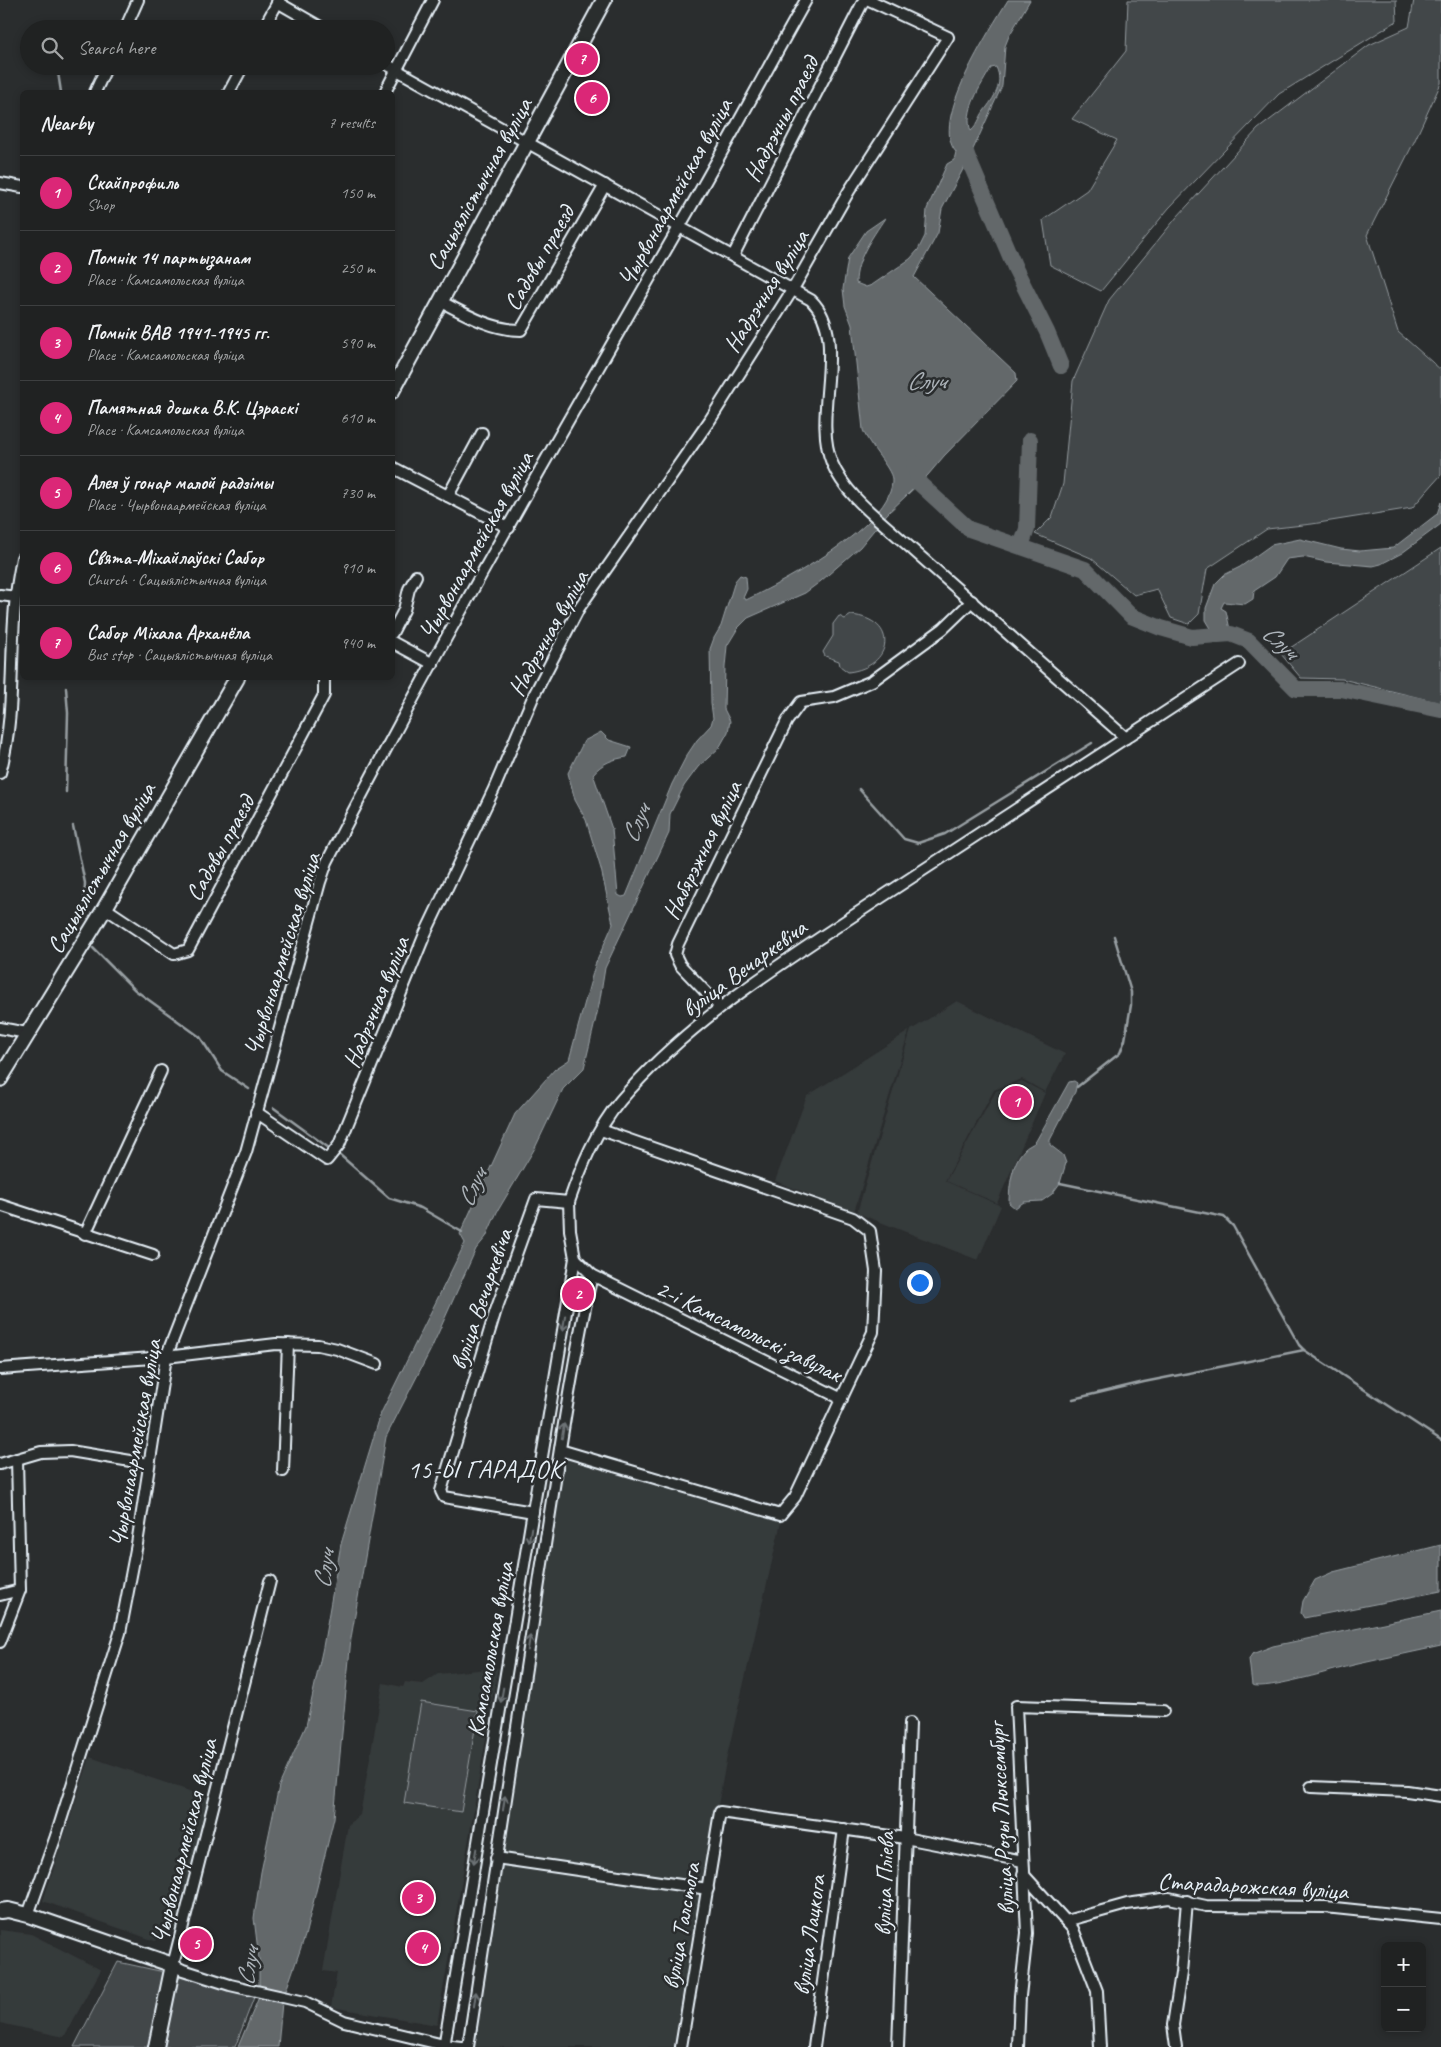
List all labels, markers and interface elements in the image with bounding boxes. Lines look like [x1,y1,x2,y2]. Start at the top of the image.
search box [20,20,395,75]
icon: search [38,34,66,62]
text: Search here [78,36,155,60]
pin: 7 [566,40,598,78]
street label: Надрэчны праезд [737,49,827,187]
pin: 6 [576,79,608,117]
street label: Сацыялістычная вуліца [419,91,540,275]
street label: Чырвонаармейская вуліца [611,92,740,291]
text: Nearby [40,110,93,136]
text: 7 results [328,113,375,133]
text: Скайпрофиль [87,171,178,195]
text: 1 [52,183,60,203]
text: 150 m [341,183,375,203]
text: Shop [87,195,114,215]
street label: Садовы праезд [497,198,582,316]
street label: Надрэчная вуліца [716,223,816,358]
text: Помнік 14 партызанам [87,246,250,270]
text: 2 [52,258,60,278]
text: 250 m [341,258,375,278]
text: Place · Камсамольская вуліца [87,270,244,290]
text: Помнік ВАВ 1941-1945 гг. [87,321,269,345]
text: 3 [52,333,60,353]
text: 590 m [341,333,375,353]
text: Place · Камсамольская вуліца [87,345,244,365]
water label: Случ [907,365,949,397]
text: Памятная дошка В.К. Цэраскі [87,396,297,420]
text: 4 [52,408,60,428]
text: 610 m [341,408,375,428]
text: Place · Камсамольская вуліца [87,420,244,440]
street label: Чырвонаармейская вуліца [412,445,541,644]
text: Алея ў гонар малой радзімы [87,471,273,495]
text: 5 [53,483,59,503]
text: 730 m [341,483,375,503]
text: Place · Чырвонаармейская вуліца [87,495,266,515]
text: Свята-Міхайлаўскі Сабор [87,546,264,570]
text: 6 [52,558,60,578]
text: 910 m [341,558,375,578]
street label: Надрэчная вуліца [501,564,596,701]
text: Church · Сацыялістычная вуліца [87,570,266,590]
water label: Случ [1255,617,1308,669]
text: Сабор Міхала Арханёла [87,621,249,645]
text: 7 [52,633,60,653]
text: 940 m [341,633,375,653]
text: Bus stop · Сацыялістычная вуліца [87,645,272,665]
street label: Набярэжная вуліца [656,774,749,924]
street label: Сацыялістычная вуліца [40,776,163,959]
street label: Садовы праезд [179,788,263,906]
water label: Случ [614,796,660,847]
street label: Чырвонаармейская вуліца [237,848,327,1059]
street label: вуліца Вечаркевіча [676,912,814,1023]
street label: Надрэчная вуліца [336,930,417,1072]
pin: 1 [1000,1083,1032,1121]
water label: Случ [449,1160,496,1212]
street label: вуліца Вечаркевіча [443,1223,520,1374]
your location [907,1270,933,1296]
street label: 2-і Камсамольскі завулак [651,1273,849,1391]
pin: 2 [562,1275,594,1313]
one-way arrow [559,1315,569,1331]
street label: Чырвонаармейская вуліца [102,1336,168,1549]
one-way arrow [559,1423,569,1439]
district label: 15-Ы ГАРАДОК [408,1454,566,1486]
one-way arrow [524,1527,534,1543]
water label: Случ [305,1544,343,1590]
street label: Камсамольская вуліца [460,1558,520,1739]
one-way arrow [525,1635,535,1651]
one-way arrow [497,1687,507,1703]
street label: вуліца Розы Люксембург [981,1718,1021,1916]
street label: Чырвонаармейская вуліца [144,1734,224,1946]
one-way arrow [499,1796,509,1812]
street label: вуліца Пліева [867,1830,901,1936]
one-way arrow [470,1847,480,1863]
street label: вуліца Талстога [655,1859,707,1991]
street label: Старадарожская вуліца [1157,1866,1350,1906]
street label: вуліца Лацкога [786,1872,832,1997]
pin: 3 [402,1879,434,1917]
pin: 5 [180,1925,212,1963]
pin: 4 [407,1929,439,1967]
water label: Случ [229,1941,268,1988]
map controls [1381,1942,1426,2032]
button: + [1381,1942,1426,1987]
button: − [1381,1987,1426,2032]
one-way arrow [470,1991,480,2007]

